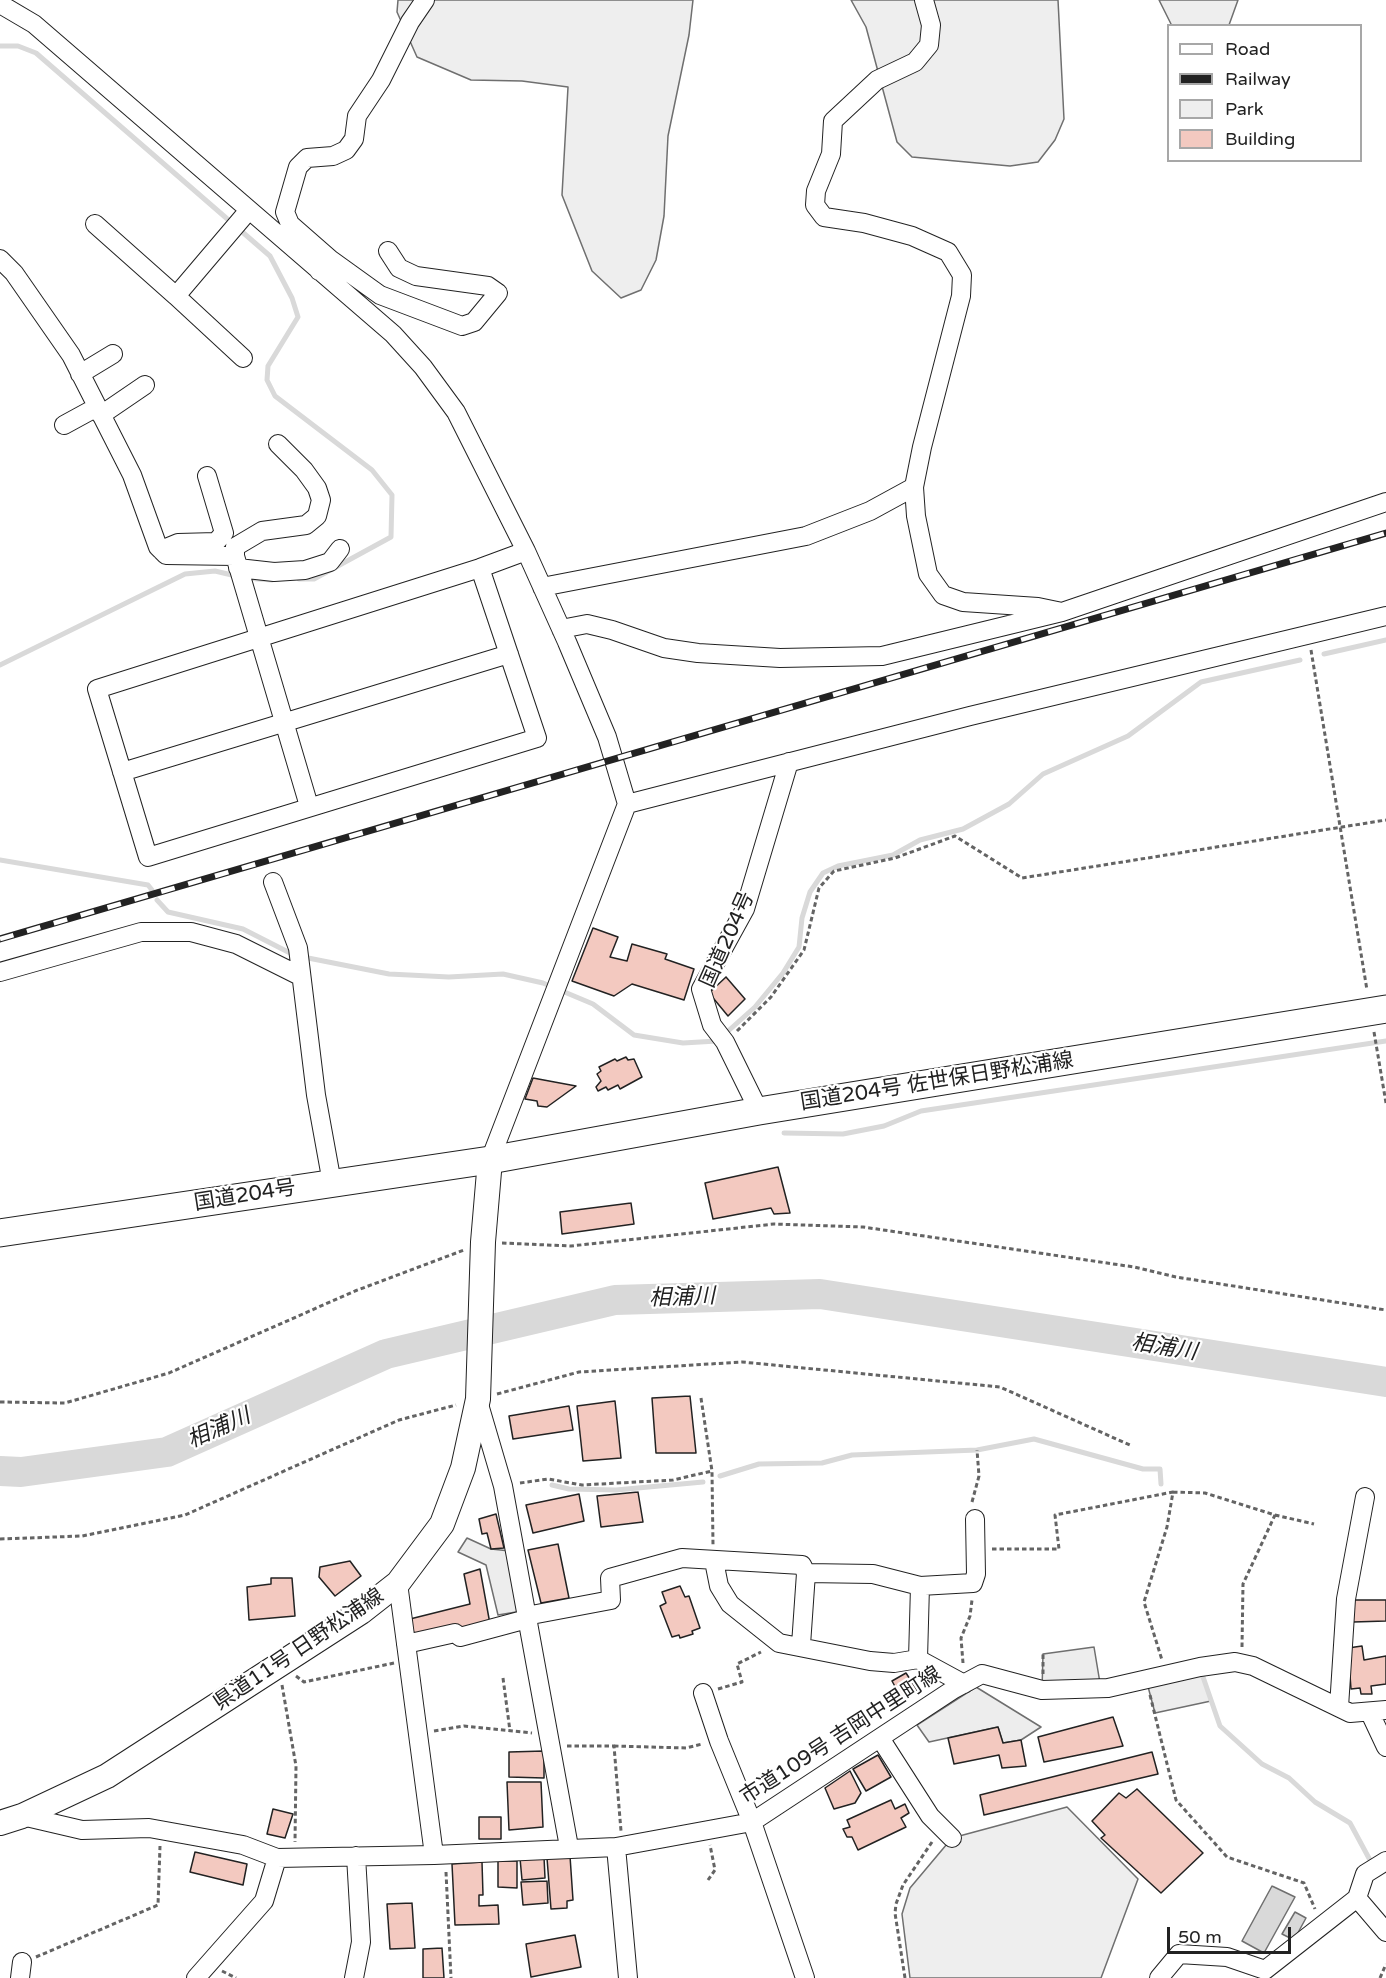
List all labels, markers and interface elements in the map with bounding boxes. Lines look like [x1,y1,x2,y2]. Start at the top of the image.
legend [1167,24,1362,162]
text: Road [1225,38,1270,60]
text: Railway [1225,68,1291,90]
text: Park [1225,98,1263,120]
text: Building [1225,128,1295,150]
street label: 国道204号 [696,888,760,992]
street label: 国道204号 佐世保日野松浦線 [799,1048,1075,1116]
street label: 国道204号 [192,1176,298,1216]
water label: 相浦川 [649,1284,715,1312]
water label: 相浦川 [1129,1330,1199,1366]
water label: 相浦川 [183,1404,255,1454]
street label: 県道11号 日野松浦線 [209,1584,389,1716]
street label: 市道109号 吉岡中里町線 [736,1662,946,1810]
scale bar [1170,1915,1294,1953]
text: 50 m [1178,1926,1222,1948]

